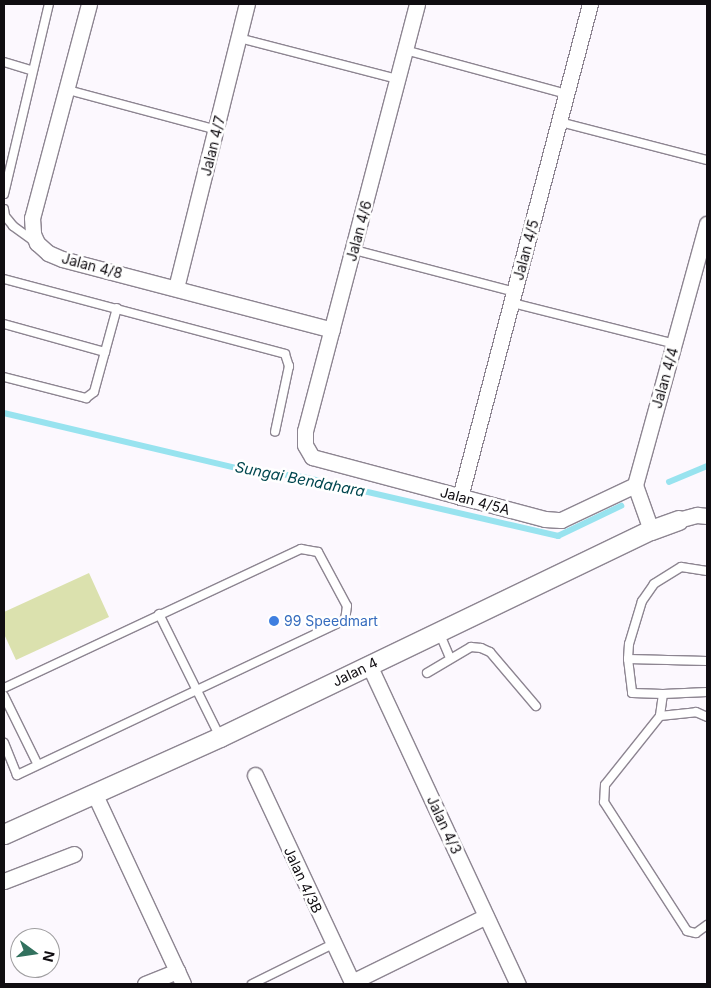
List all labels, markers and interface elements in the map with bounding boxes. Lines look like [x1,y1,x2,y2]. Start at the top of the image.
street label: Jalan 4/7 [197,114,229,178]
street label: Jalan 4/6 [343,199,375,263]
street label: Jalan 4/5 [510,218,542,282]
street label: Jalan 4/8 [60,250,124,282]
street label: Jalan 4/4 [648,346,682,410]
water label: Sungai Bendahara [233,458,367,500]
street label: Jalan 4/5A [438,484,512,518]
place label: 99 Speedmart [284,613,378,629]
marker: 99 Speedmart [268,615,280,627]
street label: Jalan 4 [330,654,380,690]
street label: Jalan 4/3 [423,793,465,857]
street label: Jalan 4/3B [280,844,326,916]
north arrow [10,928,60,978]
text: N [40,949,59,964]

